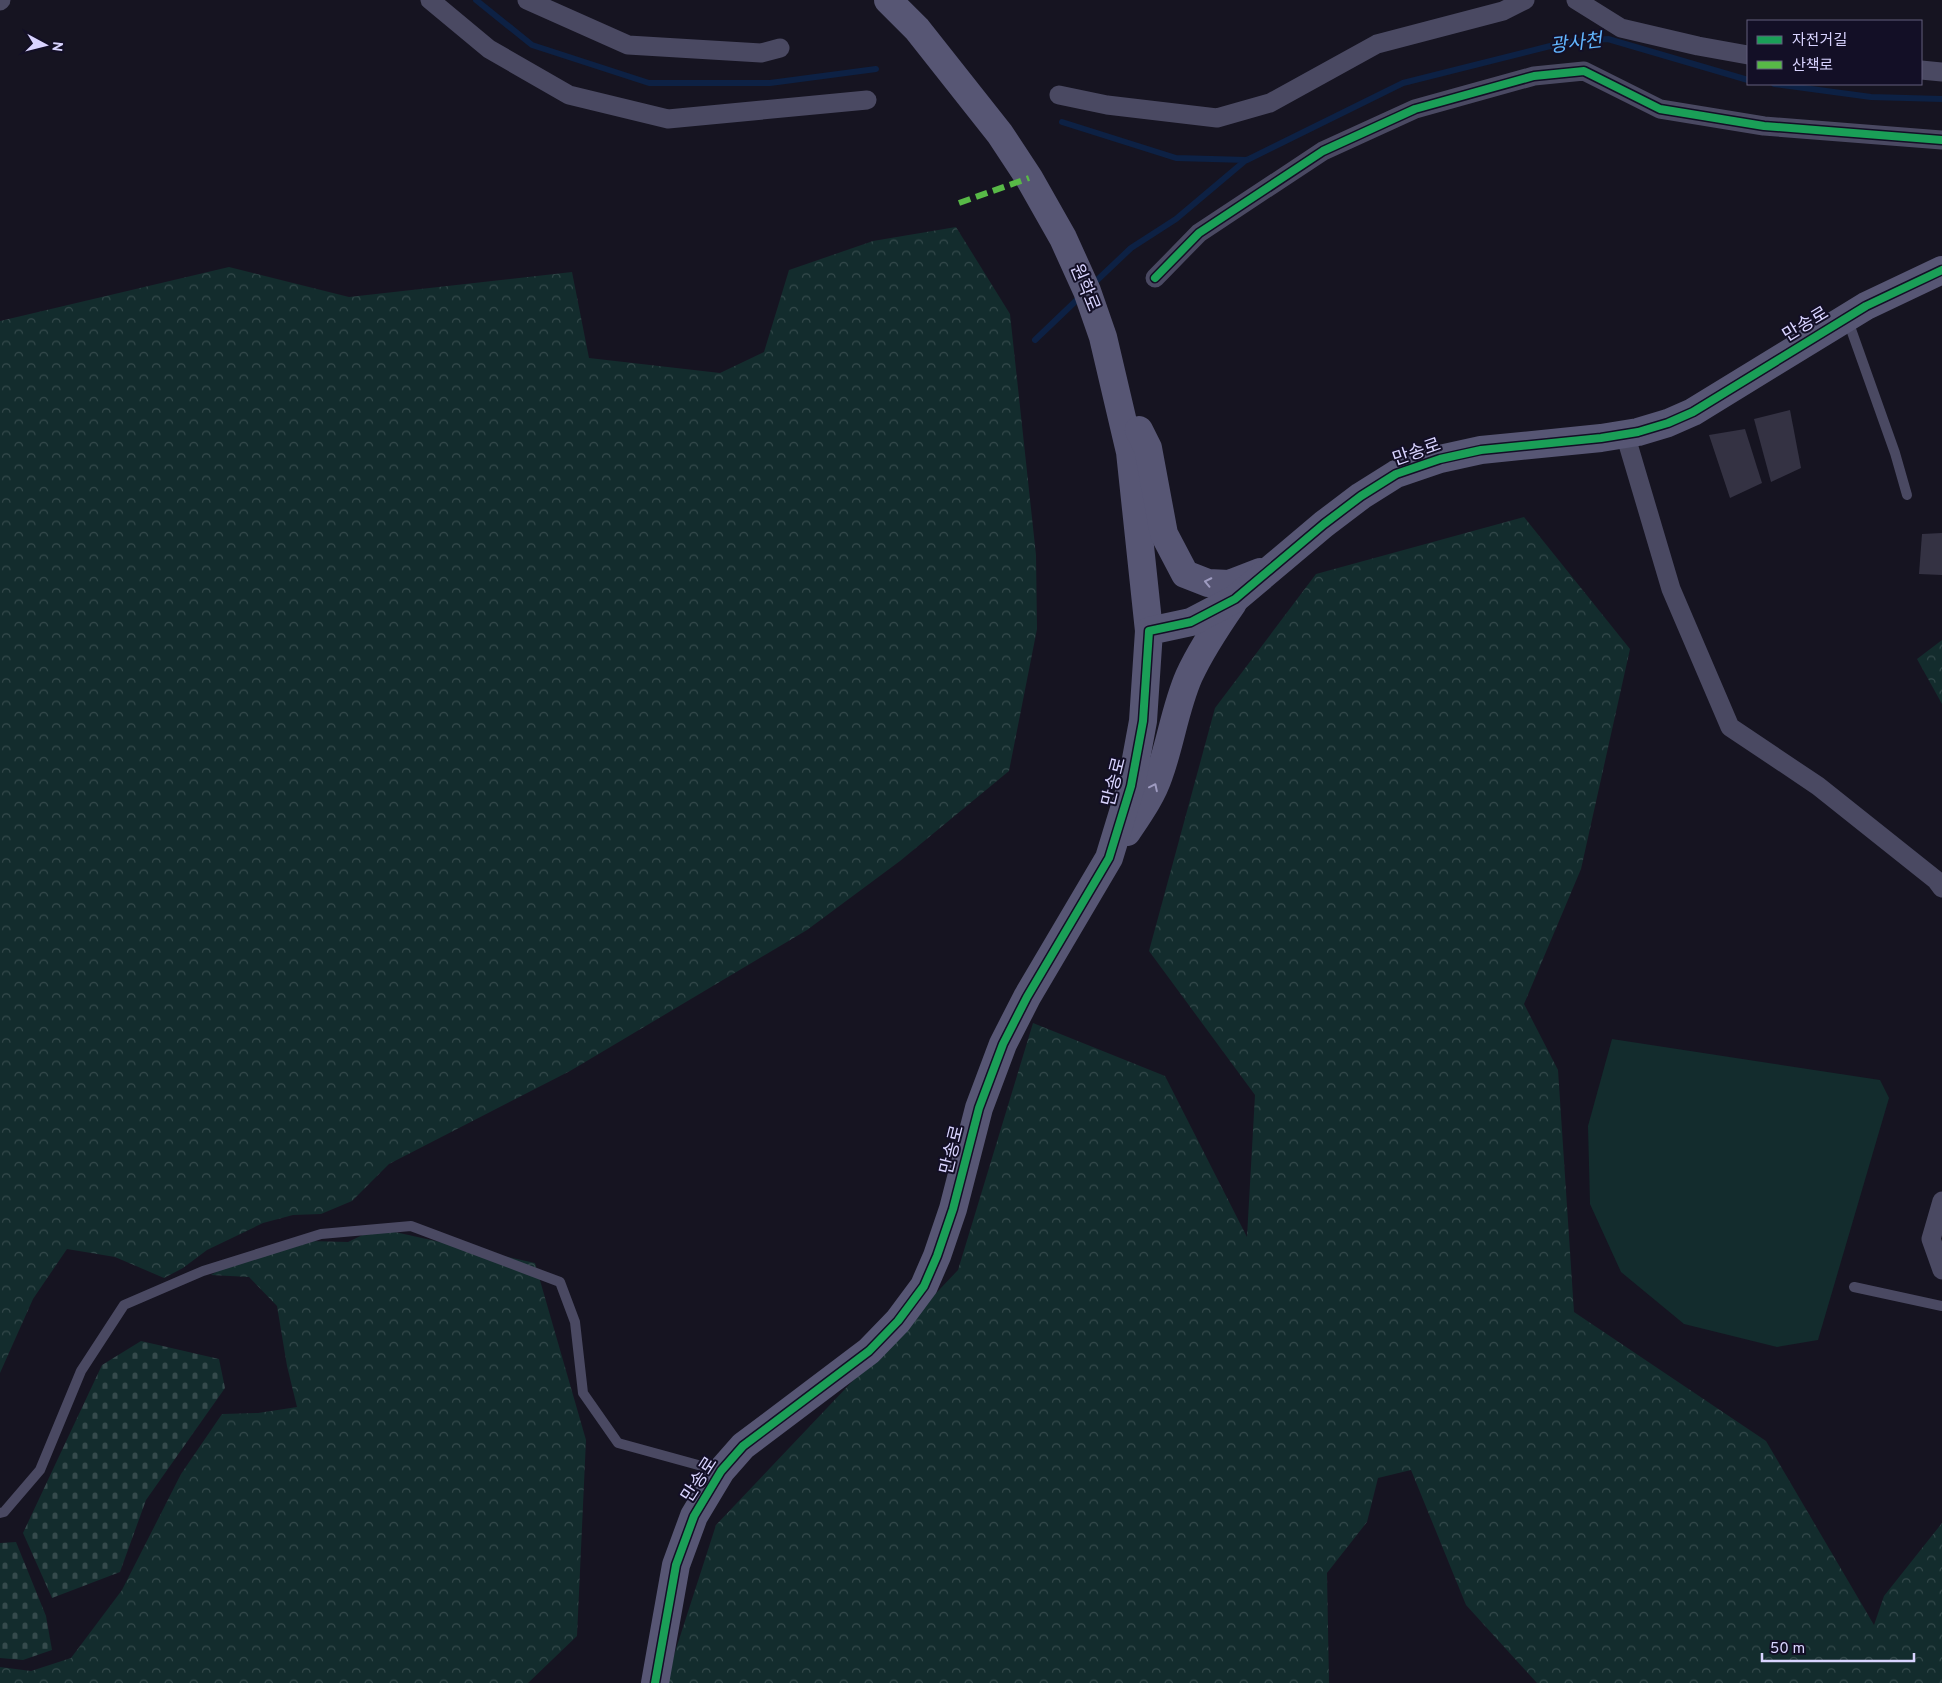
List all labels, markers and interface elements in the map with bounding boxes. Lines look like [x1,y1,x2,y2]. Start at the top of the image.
north arrow [20,20,70,70]
legend [1747,20,1922,85]
water label: 광사천 [1549,29,1605,59]
text: 자전거길 [1792,32,1847,51]
text: N [47,40,65,52]
text: 산책로 [1792,57,1833,76]
street label: 원학로 [1064,261,1104,315]
street label: 만송로 [1779,302,1833,348]
street label: 만송로 [1390,434,1444,472]
one-way arrow [1203,577,1212,587]
street label: 만송로 [1098,755,1132,809]
one-way arrow [1147,783,1158,792]
street label: 만송로 [936,1123,970,1177]
street label: 만송로 [677,1453,723,1507]
scale bar [1762,1630,1914,1662]
text: 50 m [1770,1640,1805,1659]

